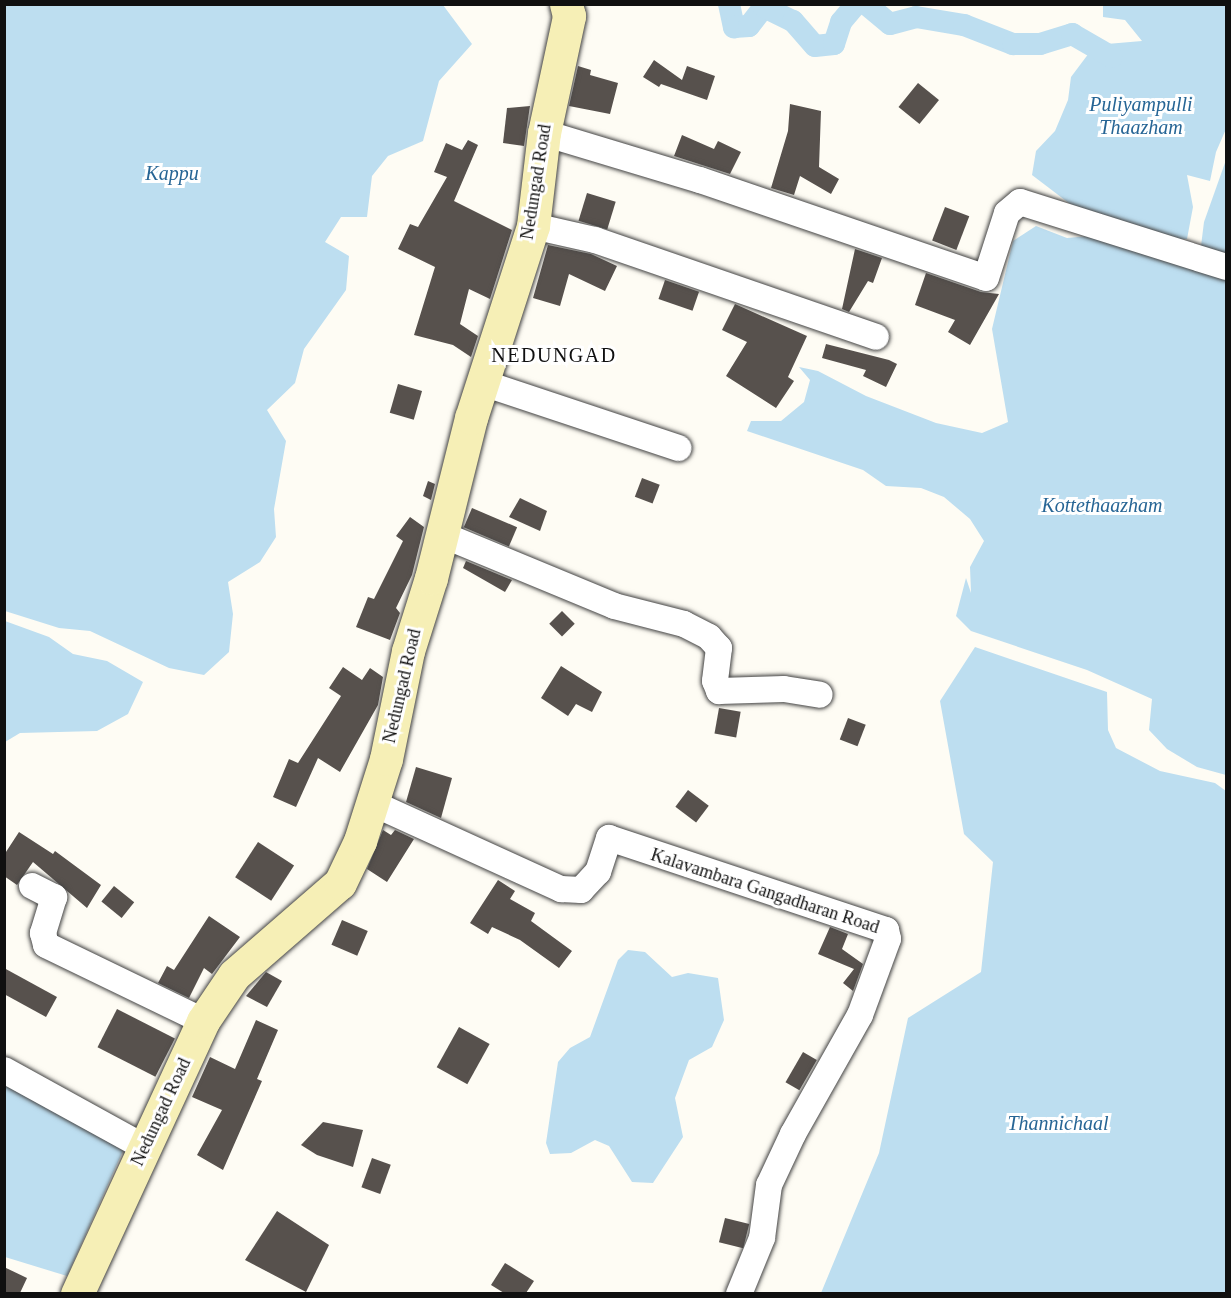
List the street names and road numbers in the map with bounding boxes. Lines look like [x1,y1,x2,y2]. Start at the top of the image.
street label: Nedungad Road [516,123,556,241]
street label: Nedungad Road [378,627,426,745]
street label: Kalavambara Gangadharan Road [648,844,882,938]
street label: Nedungad Road [127,1055,195,1169]

